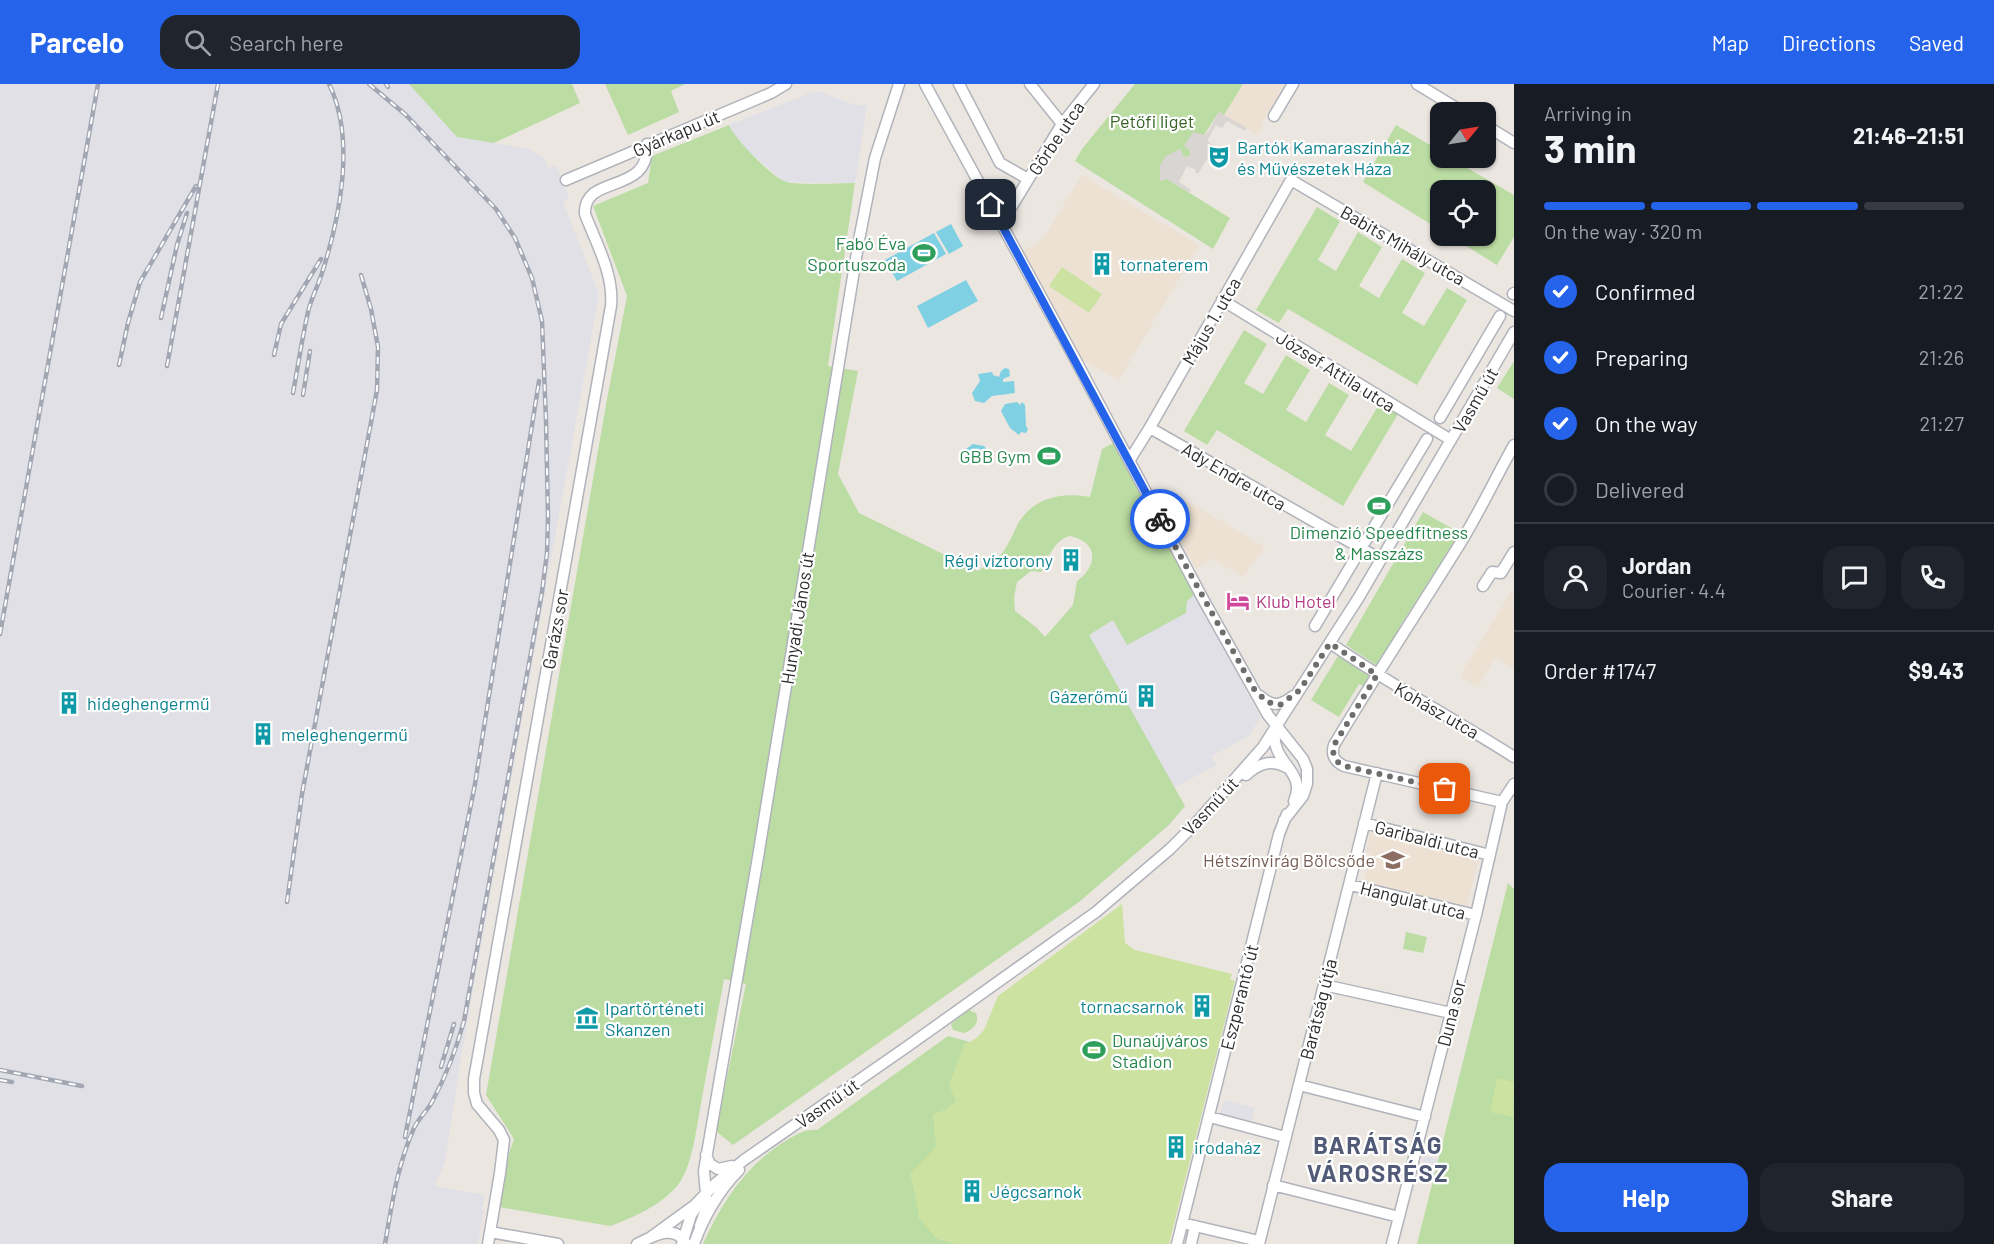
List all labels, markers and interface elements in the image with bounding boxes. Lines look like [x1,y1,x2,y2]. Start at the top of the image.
search box [160,15,580,69]
text: Parcelo [30,25,124,59]
icon: search [181,26,214,59]
text: Search here [229,29,344,55]
text: Map [1712,30,1749,55]
text: Directions [1782,30,1876,55]
text: Saved [1909,30,1964,55]
street label: Görbe utca [1023,97,1089,179]
text: Arriving in [1544,101,1632,125]
north arrow [1430,102,1496,168]
map controls [1430,102,1496,246]
street label: Gyárkapu út [629,105,723,161]
park label: Petőfi liget [1110,110,1194,132]
text: 21:46–21:51 [1853,122,1964,148]
text: 3 min [1544,124,1637,171]
place label: Bartók Kamaraszínház és Művészetek Háza [1237,136,1410,179]
theatre icon: Bartók Kamaraszínház és Művészetek Háza [1206,144,1232,170]
pin [965,179,1016,230]
button: locate [1430,180,1496,246]
icon: home [974,188,1007,221]
street label: Babits Mihály utca [1337,200,1469,290]
text: On the way · 320 m [1544,219,1702,243]
place label: Fabó Éva Sportuszoda [807,232,906,275]
sports icon: Fabó Éva Sportuszoda [911,240,937,266]
building icon: tornaterem [1089,251,1115,277]
place label: tornaterem [1120,253,1208,275]
street label: Május 1. utca [1177,273,1245,369]
icon: check [1544,275,1577,308]
text: Confirmed [1595,278,1695,304]
text: 21:22 [1918,279,1964,303]
street label: József Attila utca [1272,326,1400,416]
icon: check [1544,341,1577,374]
text: Preparing [1595,344,1688,370]
text: 21:26 [1919,345,1964,369]
street label: Vasmű út [1447,363,1503,437]
icon: check [1544,407,1577,440]
text: On the way [1595,410,1698,436]
text: 21:27 [1920,411,1964,435]
street label: Ady Endre utca [1178,437,1290,515]
sports icon: GBB Gym [1036,443,1062,469]
place label: GBB Gym [960,445,1031,467]
text: Delivered [1595,476,1684,502]
courier [1130,489,1190,549]
sports icon: Dimenzió Speedfitness & Masszázs [1366,493,1392,519]
icon: bike [1144,503,1177,536]
place label: Dimenzió Speedfitness & Masszázs [1290,521,1468,564]
button: person [1544,546,1607,609]
button: chat [1823,546,1886,609]
button: phone [1901,546,1964,609]
building icon: Régi víztorony [1058,547,1084,573]
place label: Régi víztorony [944,549,1053,571]
street label: Hunyadi János út [776,550,818,686]
text: Jordan [1622,552,1691,578]
text: Courier · 4.4 [1622,578,1726,602]
street label: Garázs sor [537,587,573,671]
hotel icon: Klub Hotel [1225,588,1251,614]
place label: Klub Hotel [1256,590,1336,612]
text: Order #1747 [1544,657,1656,683]
text: $9.43 [1909,657,1964,683]
street label: Kohász utca [1391,677,1483,743]
building icon: Gázerőmű [1133,683,1159,709]
place label: Gázerőmű [1050,685,1128,707]
building icon: hideghengermű [56,690,82,716]
place label: hideghengermű [87,692,210,714]
building icon: meleghengermű [250,721,276,747]
place label: meleghengermű [281,723,408,745]
pin [1419,763,1470,814]
street label: Vasmű út [1177,772,1243,840]
icon: bag [1428,772,1461,805]
street label: Garibaldi utca [1372,815,1482,863]
school or university icon: Hétszínvirág Bölcsőde [1380,847,1406,873]
place label: Hétszínvirág Bölcsőde [1203,849,1375,871]
street label: Hangulat utca [1358,876,1468,924]
street label: Eszperantó út [1215,942,1263,1052]
street label: Barátság útja [1295,956,1341,1062]
street label: Duna sor [1432,977,1470,1049]
building icon: tornacsarnok [1189,993,1215,1019]
place label: tornacsarnok [1080,995,1184,1017]
place label: Ipartörténeti Skanzen [605,997,704,1040]
museum icon: Ipartörténeti Skanzen [574,1005,600,1031]
place label: Dunaújváros Stadion [1112,1029,1208,1072]
sports icon: Dunaújváros Stadion [1081,1037,1107,1063]
street label: Vasmű út [791,1073,863,1133]
district label: BARÁTSÁG VÁROSRÉSZ [1307,1130,1449,1187]
building icon: irodaház [1163,1134,1189,1160]
place label: irodaház [1194,1136,1261,1158]
button: Help [1544,1163,1748,1232]
button: Share [1760,1163,1964,1232]
building icon: Jégcsarnok [959,1178,985,1204]
place label: Jégcsarnok [990,1180,1082,1202]

